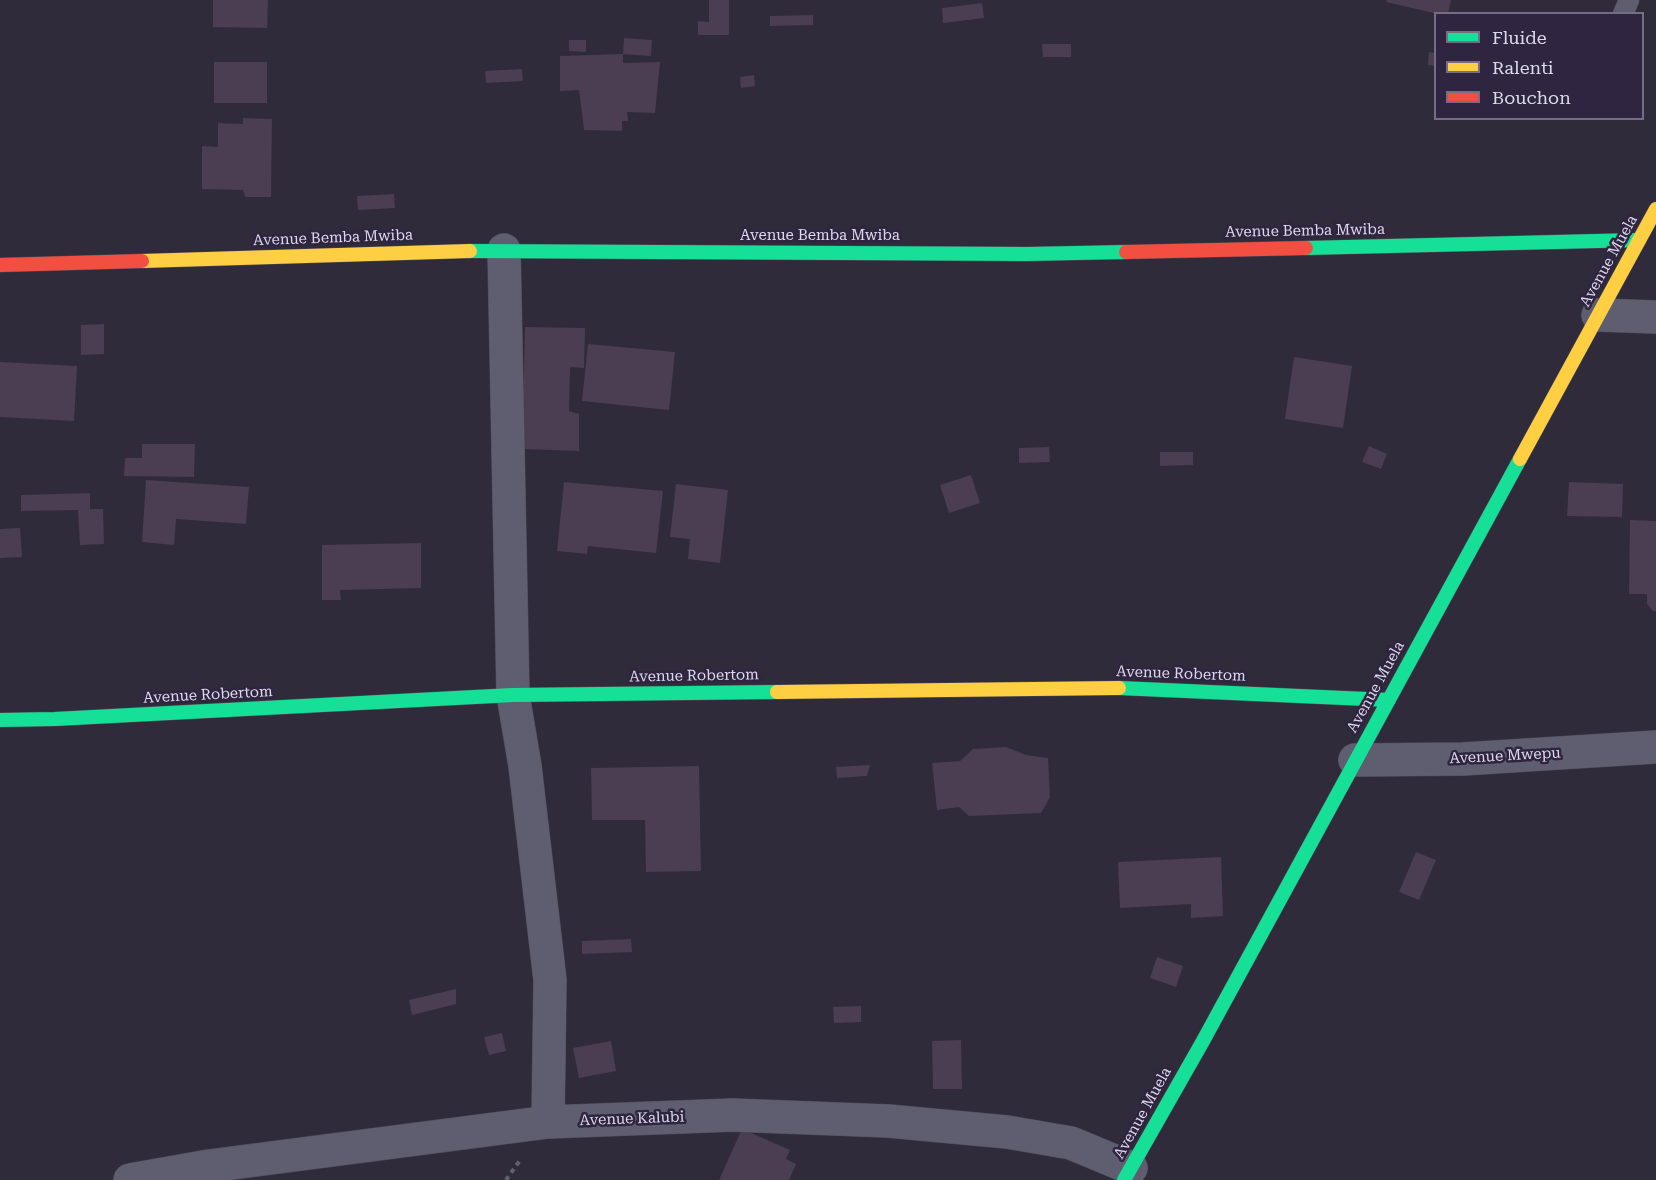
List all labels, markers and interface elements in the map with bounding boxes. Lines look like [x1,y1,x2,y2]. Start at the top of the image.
legend [1434,12,1644,120]
text: Fluide [1492,27,1547,48]
text: Ralenti [1492,57,1554,78]
text: Bouchon [1492,87,1571,108]
street label: Avenue Muela [1576,212,1642,310]
street label: Avenue Bemba Mwiba [1225,221,1385,241]
street label: Avenue Bemba Mwiba [253,226,413,250]
street label: Avenue Bemba Mwiba [740,227,900,245]
street label: Avenue Muela [1343,638,1409,736]
street label: Avenue Robertom [1116,663,1246,685]
street label: Avenue Robertom [629,666,759,686]
street label: Avenue Robertom [143,683,273,707]
street label: Avenue Mwepu [1449,744,1561,768]
street label: Avenue Muela [1110,1064,1176,1162]
street label: Avenue Kalubi [579,1108,685,1130]

